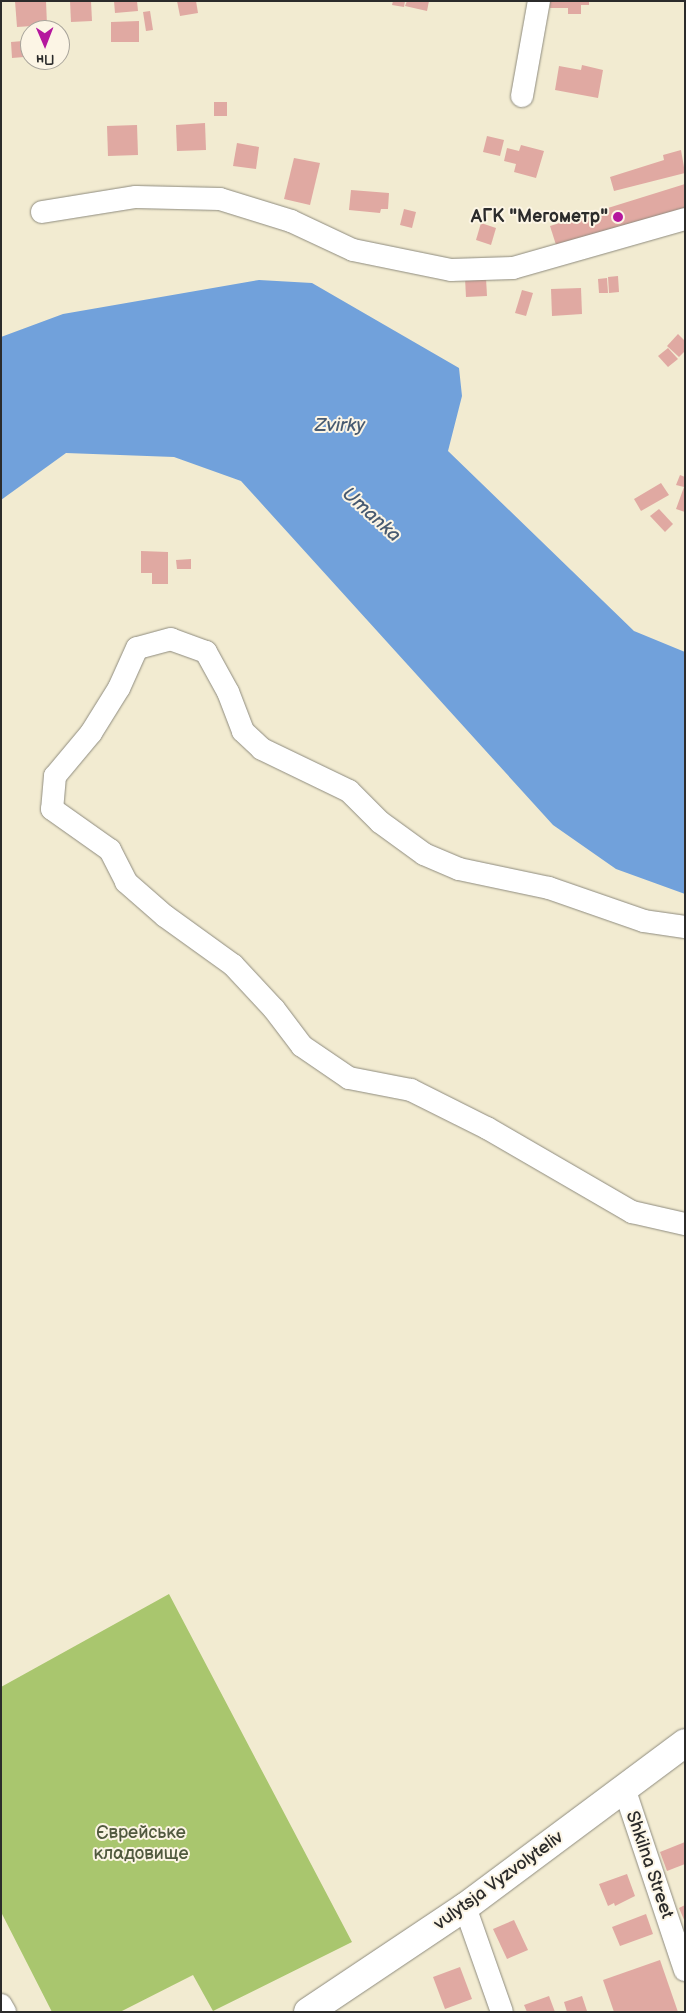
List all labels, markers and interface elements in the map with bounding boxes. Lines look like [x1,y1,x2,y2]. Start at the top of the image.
north arrow [20,20,70,70]
text: Пн [36,51,55,68]
place label: АГК "Мегометр" [471,206,608,228]
marker: АГК "Мегометр" [612,211,624,223]
water label: Zvirky [315,415,365,437]
water label: Umanka [337,483,405,547]
street label: Shkilna Street [620,1808,678,1922]
park label: Єврейське кладовище [93,1823,189,1866]
street label: vulytsja Vyzvolyteliv [430,1827,568,1935]

